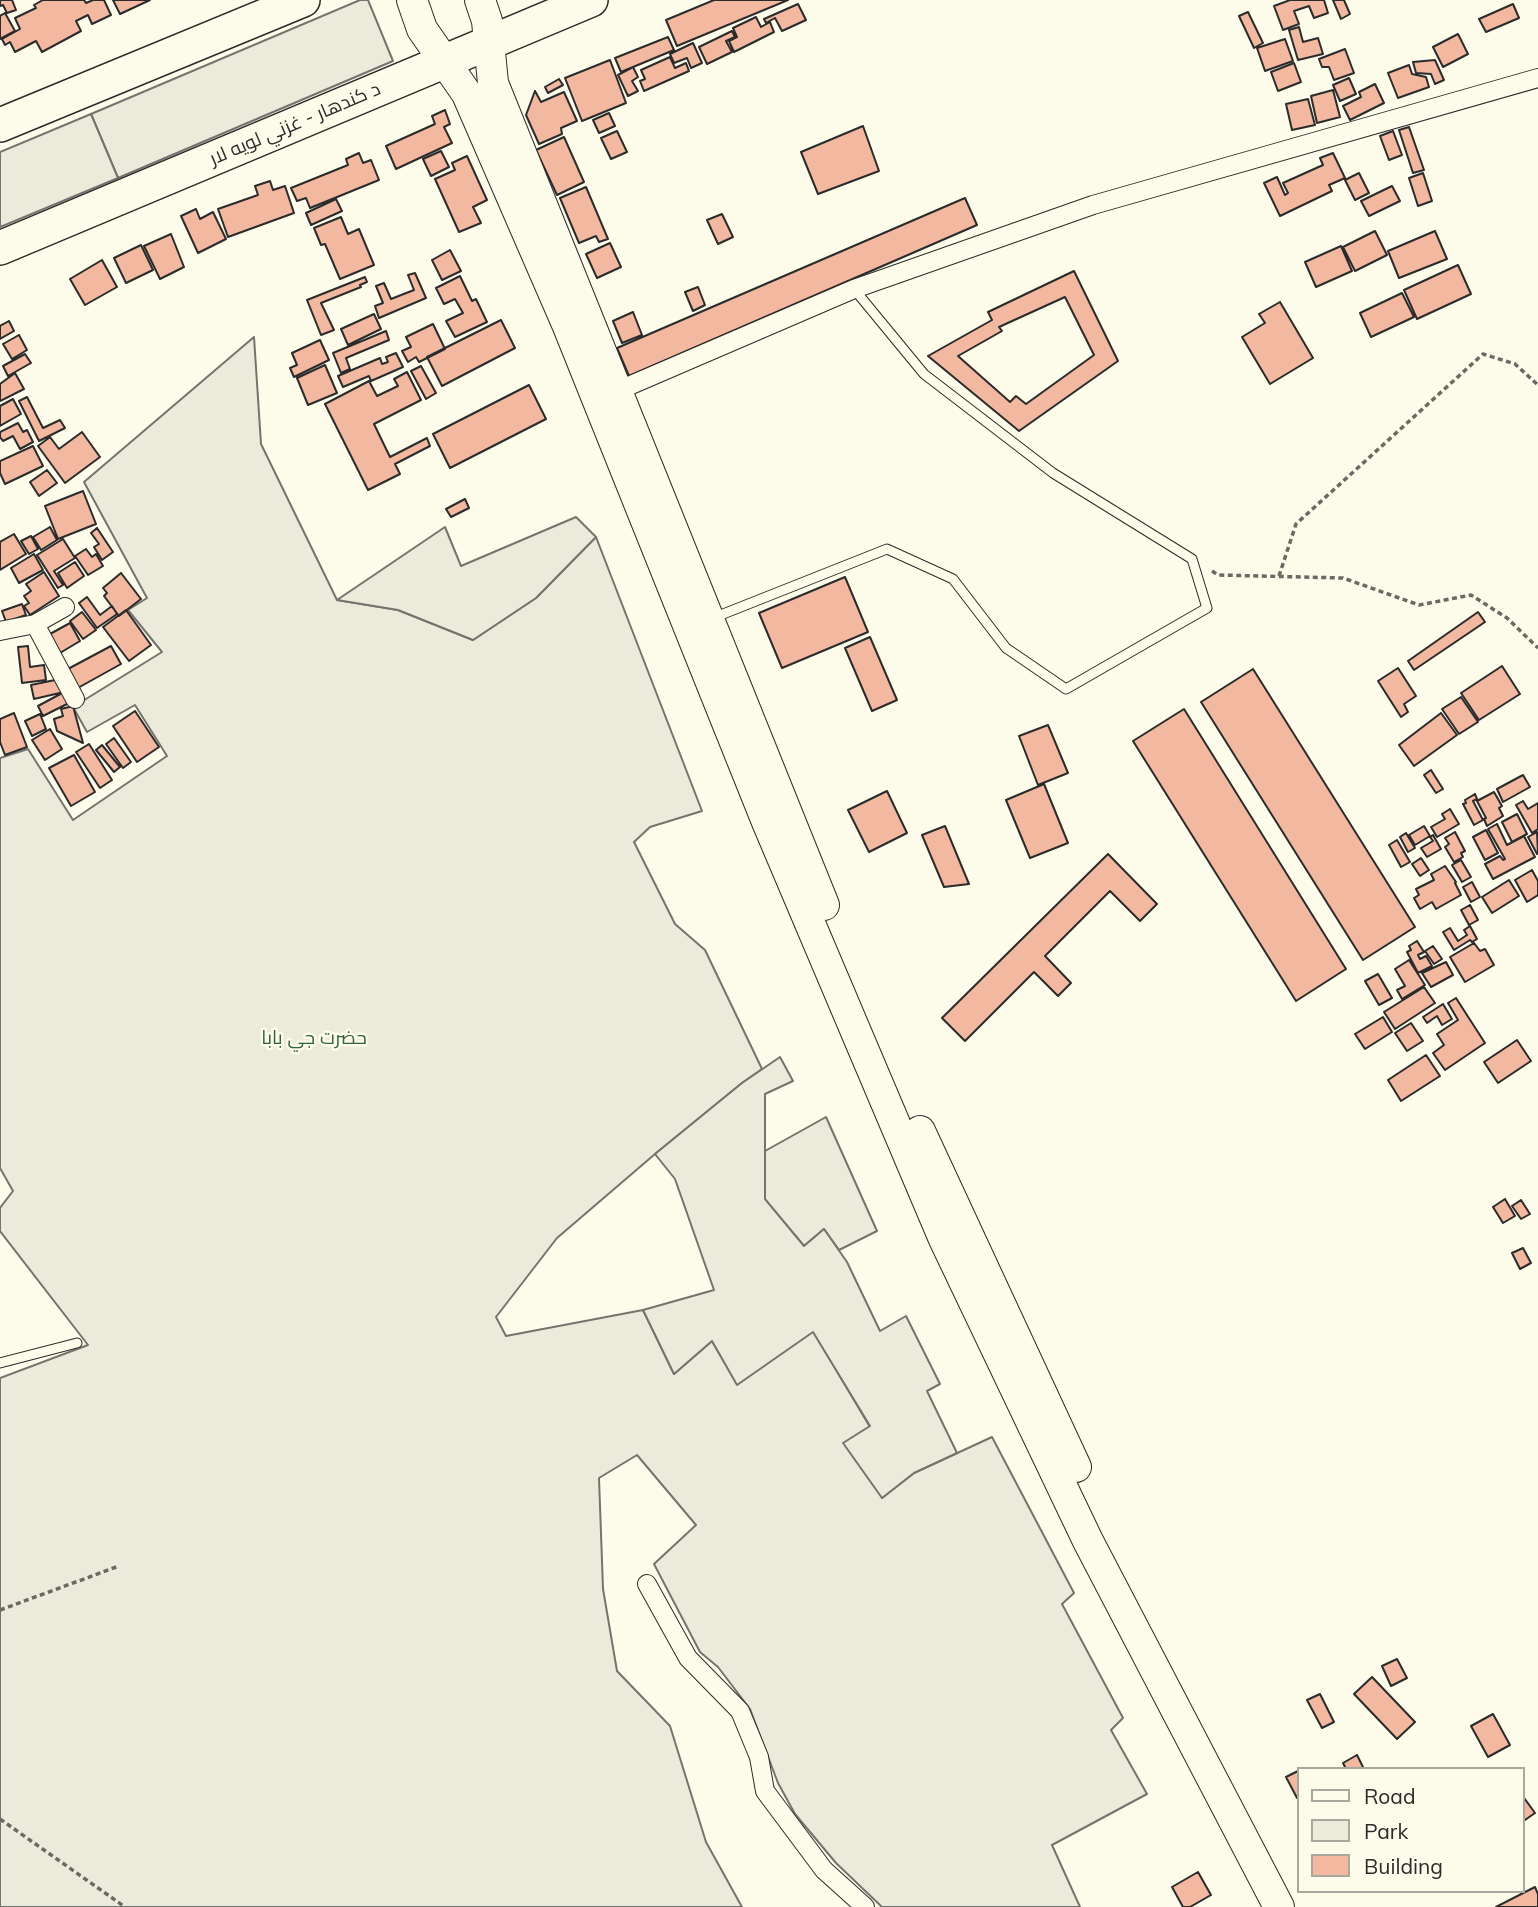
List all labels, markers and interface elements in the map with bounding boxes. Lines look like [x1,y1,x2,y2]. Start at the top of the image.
street label: د کندهار - غزني لويه لار [206,78,384,170]
park label: حضرت جي بابا [261,1027,367,1049]
legend [1296,1767,1524,1893]
text: Road [1364,1783,1415,1809]
text: Park [1364,1818,1408,1844]
text: Building [1364,1853,1443,1879]

